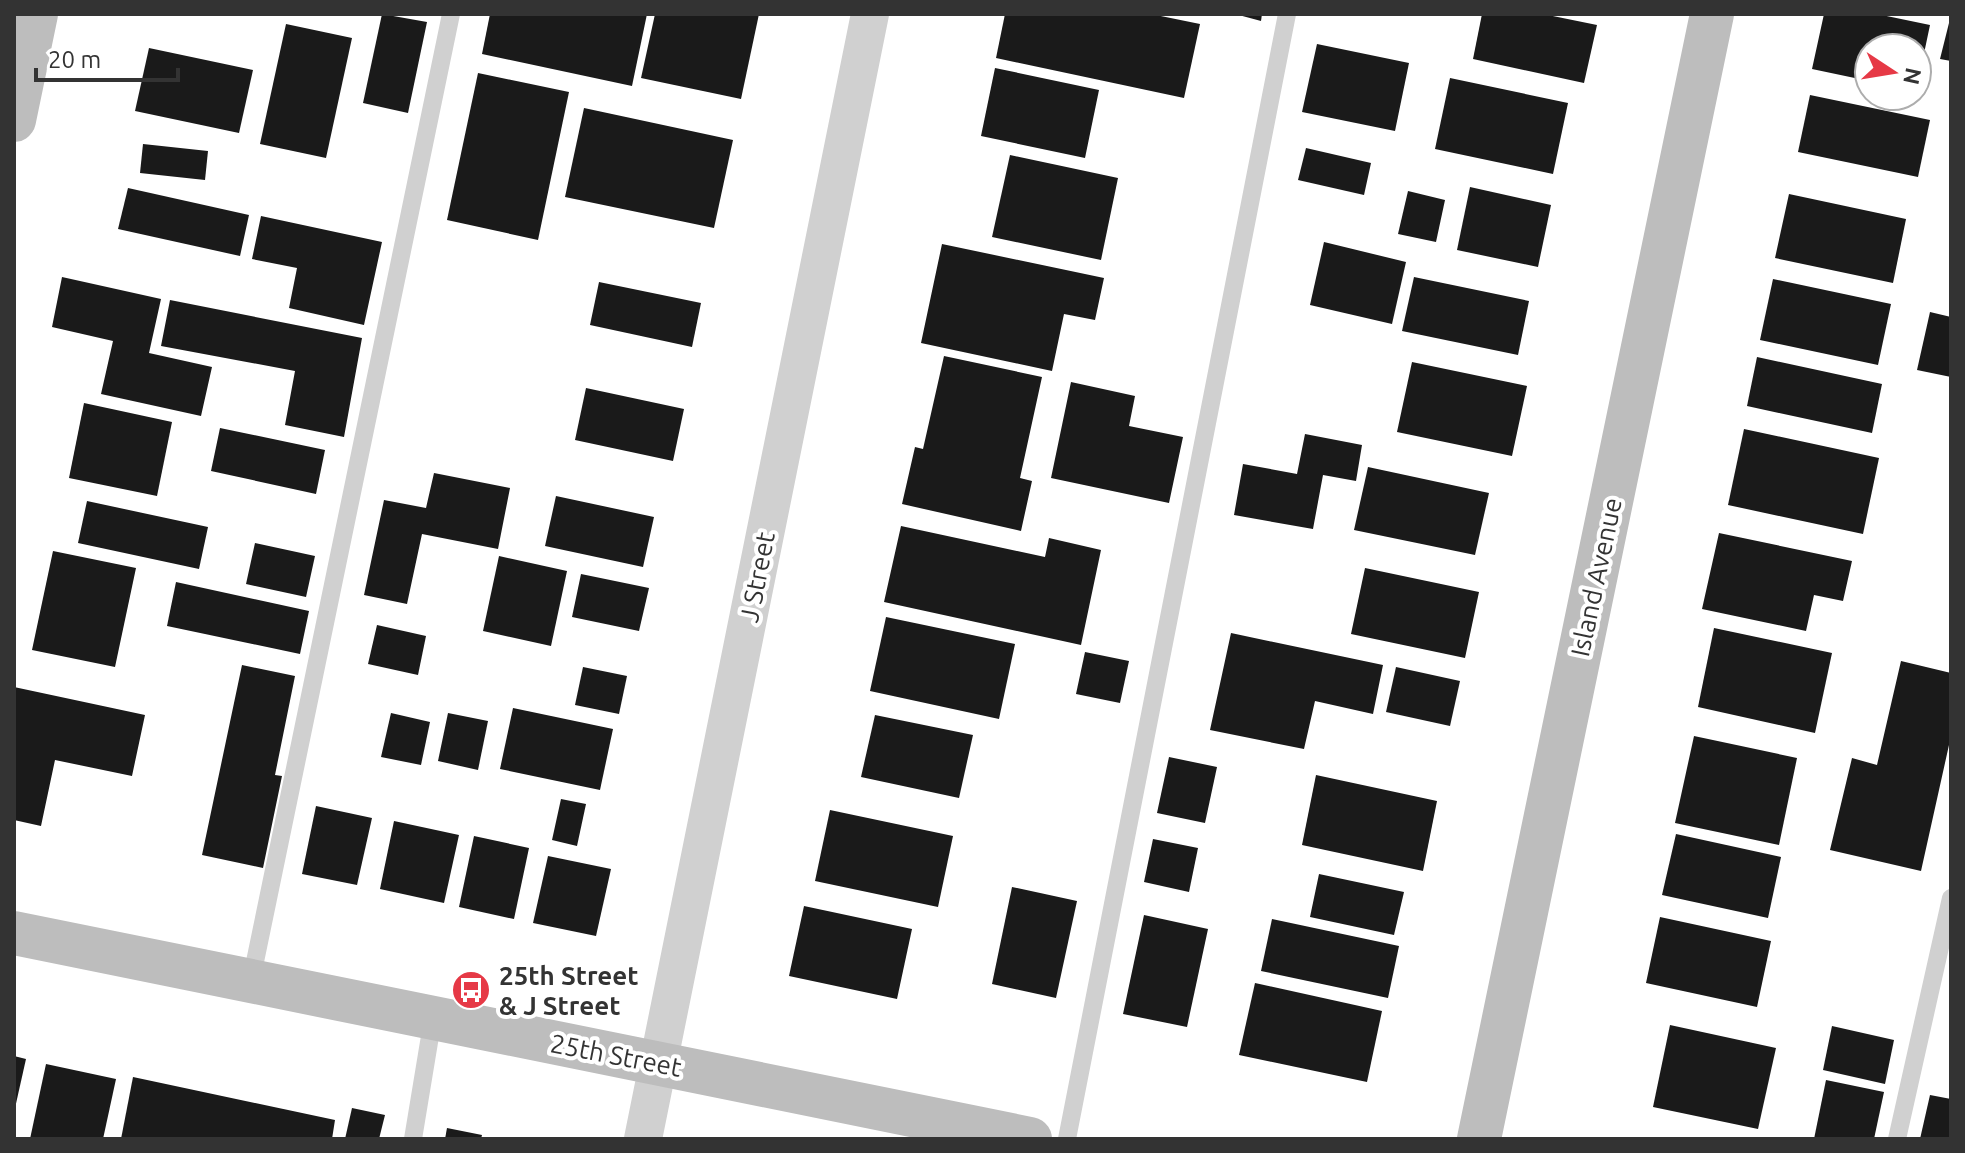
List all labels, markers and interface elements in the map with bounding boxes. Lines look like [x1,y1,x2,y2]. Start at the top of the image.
scale bar [36,32,178,82]
north arrow [1853,32,1933,112]
text: 20 m [48,46,101,73]
text: N [1899,66,1927,87]
street label: Island Avenue [1565,495,1627,659]
street label: J Street [734,529,780,625]
place label: 25th Street & J Street [499,961,639,1020]
bus stop icon: 25th Street & J Street [450,969,492,1011]
street label: 25th Street [548,1028,684,1082]

